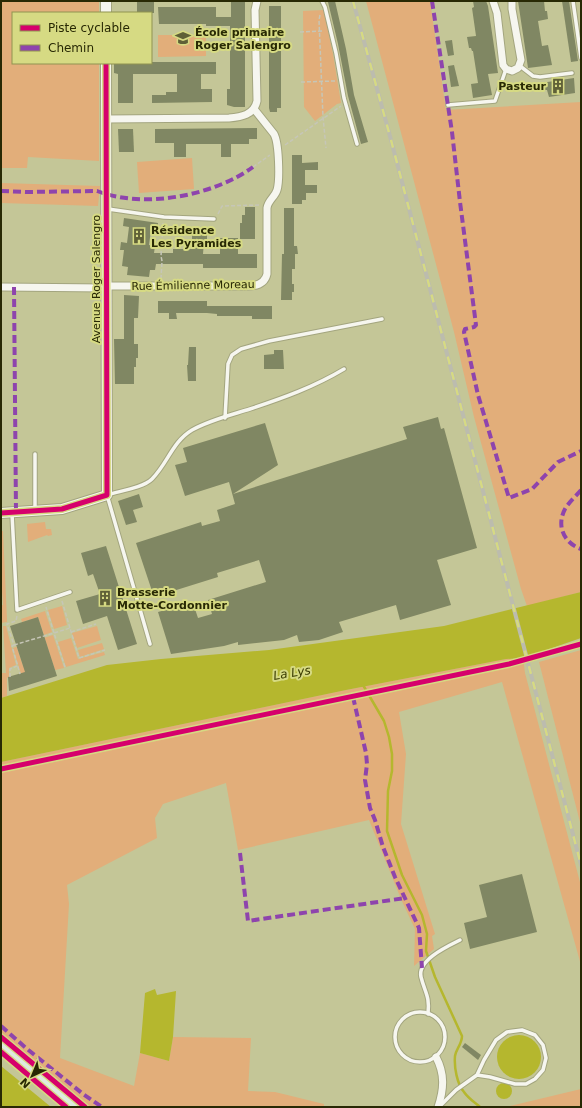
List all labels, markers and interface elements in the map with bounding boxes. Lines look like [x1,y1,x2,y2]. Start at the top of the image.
legend [12,12,152,64]
text: Piste cyclable [48,21,130,35]
place label: École primaire Roger Salengro [195,26,291,52]
school or university icon: École primaire Roger Salengro [174,29,192,47]
text: Chemin [48,41,94,55]
building icon: Pasteur [549,77,567,95]
place label: Pasteur [498,80,547,93]
street label: Avenue Roger Salengro [90,214,103,343]
place label: Résidence Les Pyramides [151,224,242,250]
building icon: Résidence Les Pyramides [130,227,148,245]
street label: Rue Émilienne Moreau [131,278,255,293]
place label: Brasserie Motte-Cordonnier [117,586,227,612]
building icon: Brasserie Motte-Cordonnier [96,589,114,607]
water label: La Lys [272,663,312,683]
north arrow [12,1056,52,1096]
text: N [18,1075,33,1091]

